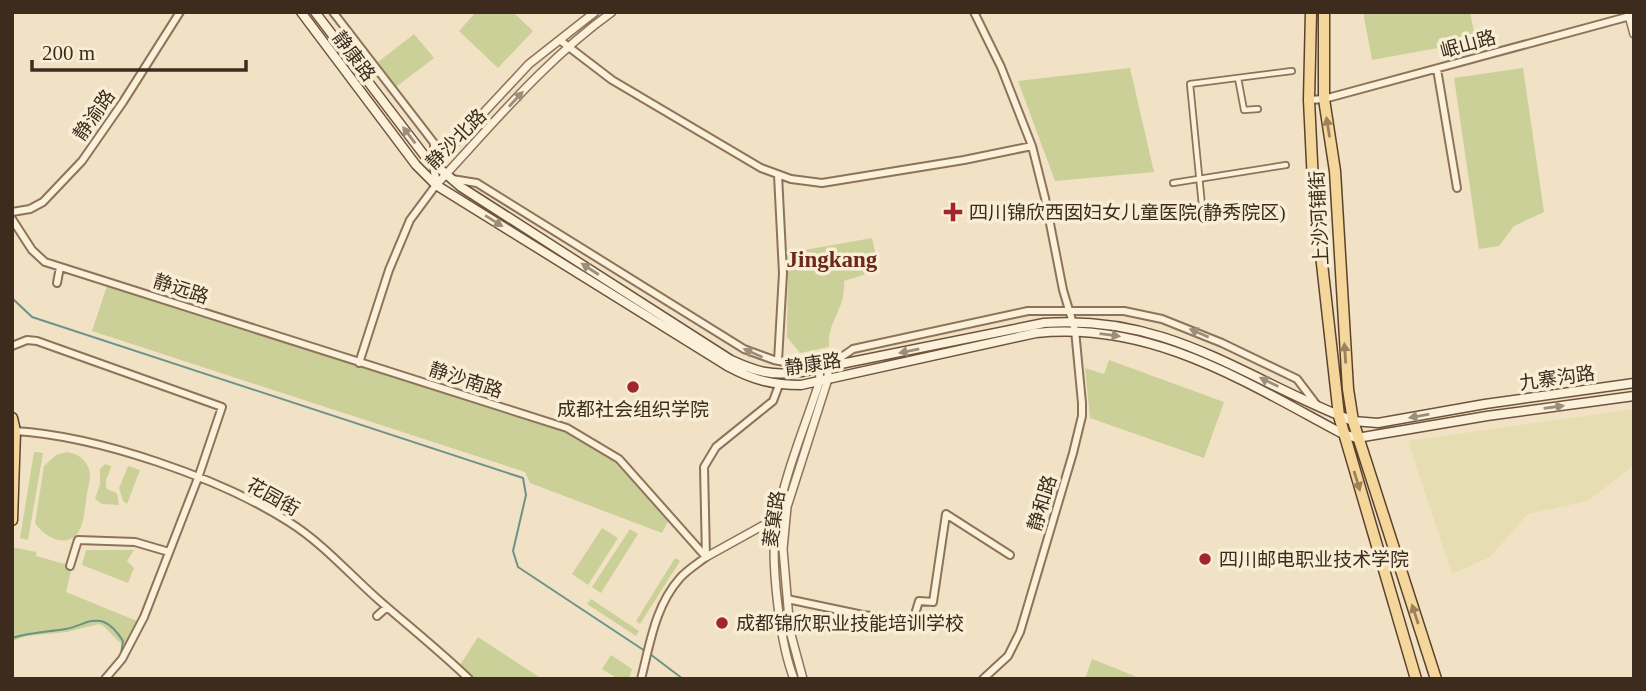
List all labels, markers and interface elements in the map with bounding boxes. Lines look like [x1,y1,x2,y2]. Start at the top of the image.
street label: 岷山路 [1438,26,1498,62]
street label: 静康路 [328,27,380,85]
scale bar [32,28,245,72]
text: 200 m [42,41,95,65]
street label: 静渝路 [69,86,119,144]
one-way arrow [507,91,523,108]
street label: 静沙北路 [422,105,490,173]
one-way arrow [1322,116,1333,138]
one-way arrow [402,126,416,144]
street label: 上沙河铺街 [1306,170,1332,266]
marker: 四川锦欣西囡妇女儿童医院(静秀院区) [943,202,963,222]
place label: 四川锦欣西囡妇女儿童医院(静秀院区) [969,202,1286,224]
one-way arrow [484,214,503,227]
district label: Jingkang [787,247,878,272]
one-way arrow [580,263,600,276]
street label: 静远路 [151,270,211,308]
one-way arrow [1188,327,1209,338]
one-way arrow [1099,330,1121,341]
one-way arrow [1339,342,1350,364]
one-way arrow [898,345,920,356]
one-way arrow [743,347,763,359]
street label: 静康路 [783,350,843,378]
street label: 静沙南路 [427,358,505,402]
street label: 九寨沟路 [1518,362,1596,394]
one-way arrow [1259,376,1279,388]
marker: 成都社会组织学院 [625,379,641,395]
place label: 成都社会组织学院 [557,399,709,420]
one-way arrow [1543,401,1565,412]
one-way arrow [1408,411,1430,422]
one-way arrow [1353,471,1363,492]
street label: 静和路 [1024,473,1060,533]
street label: 花园街 [243,474,303,520]
street label: 菱窠路 [760,489,788,549]
place label: 四川邮电职业技术学院 [1219,549,1409,570]
marker: 四川邮电职业技术学院 [1197,551,1213,567]
one-way arrow [1409,603,1420,624]
place label: 成都锦欣职业技能培训学校 [736,613,964,634]
marker: 成都锦欣职业技能培训学校 [714,615,730,631]

